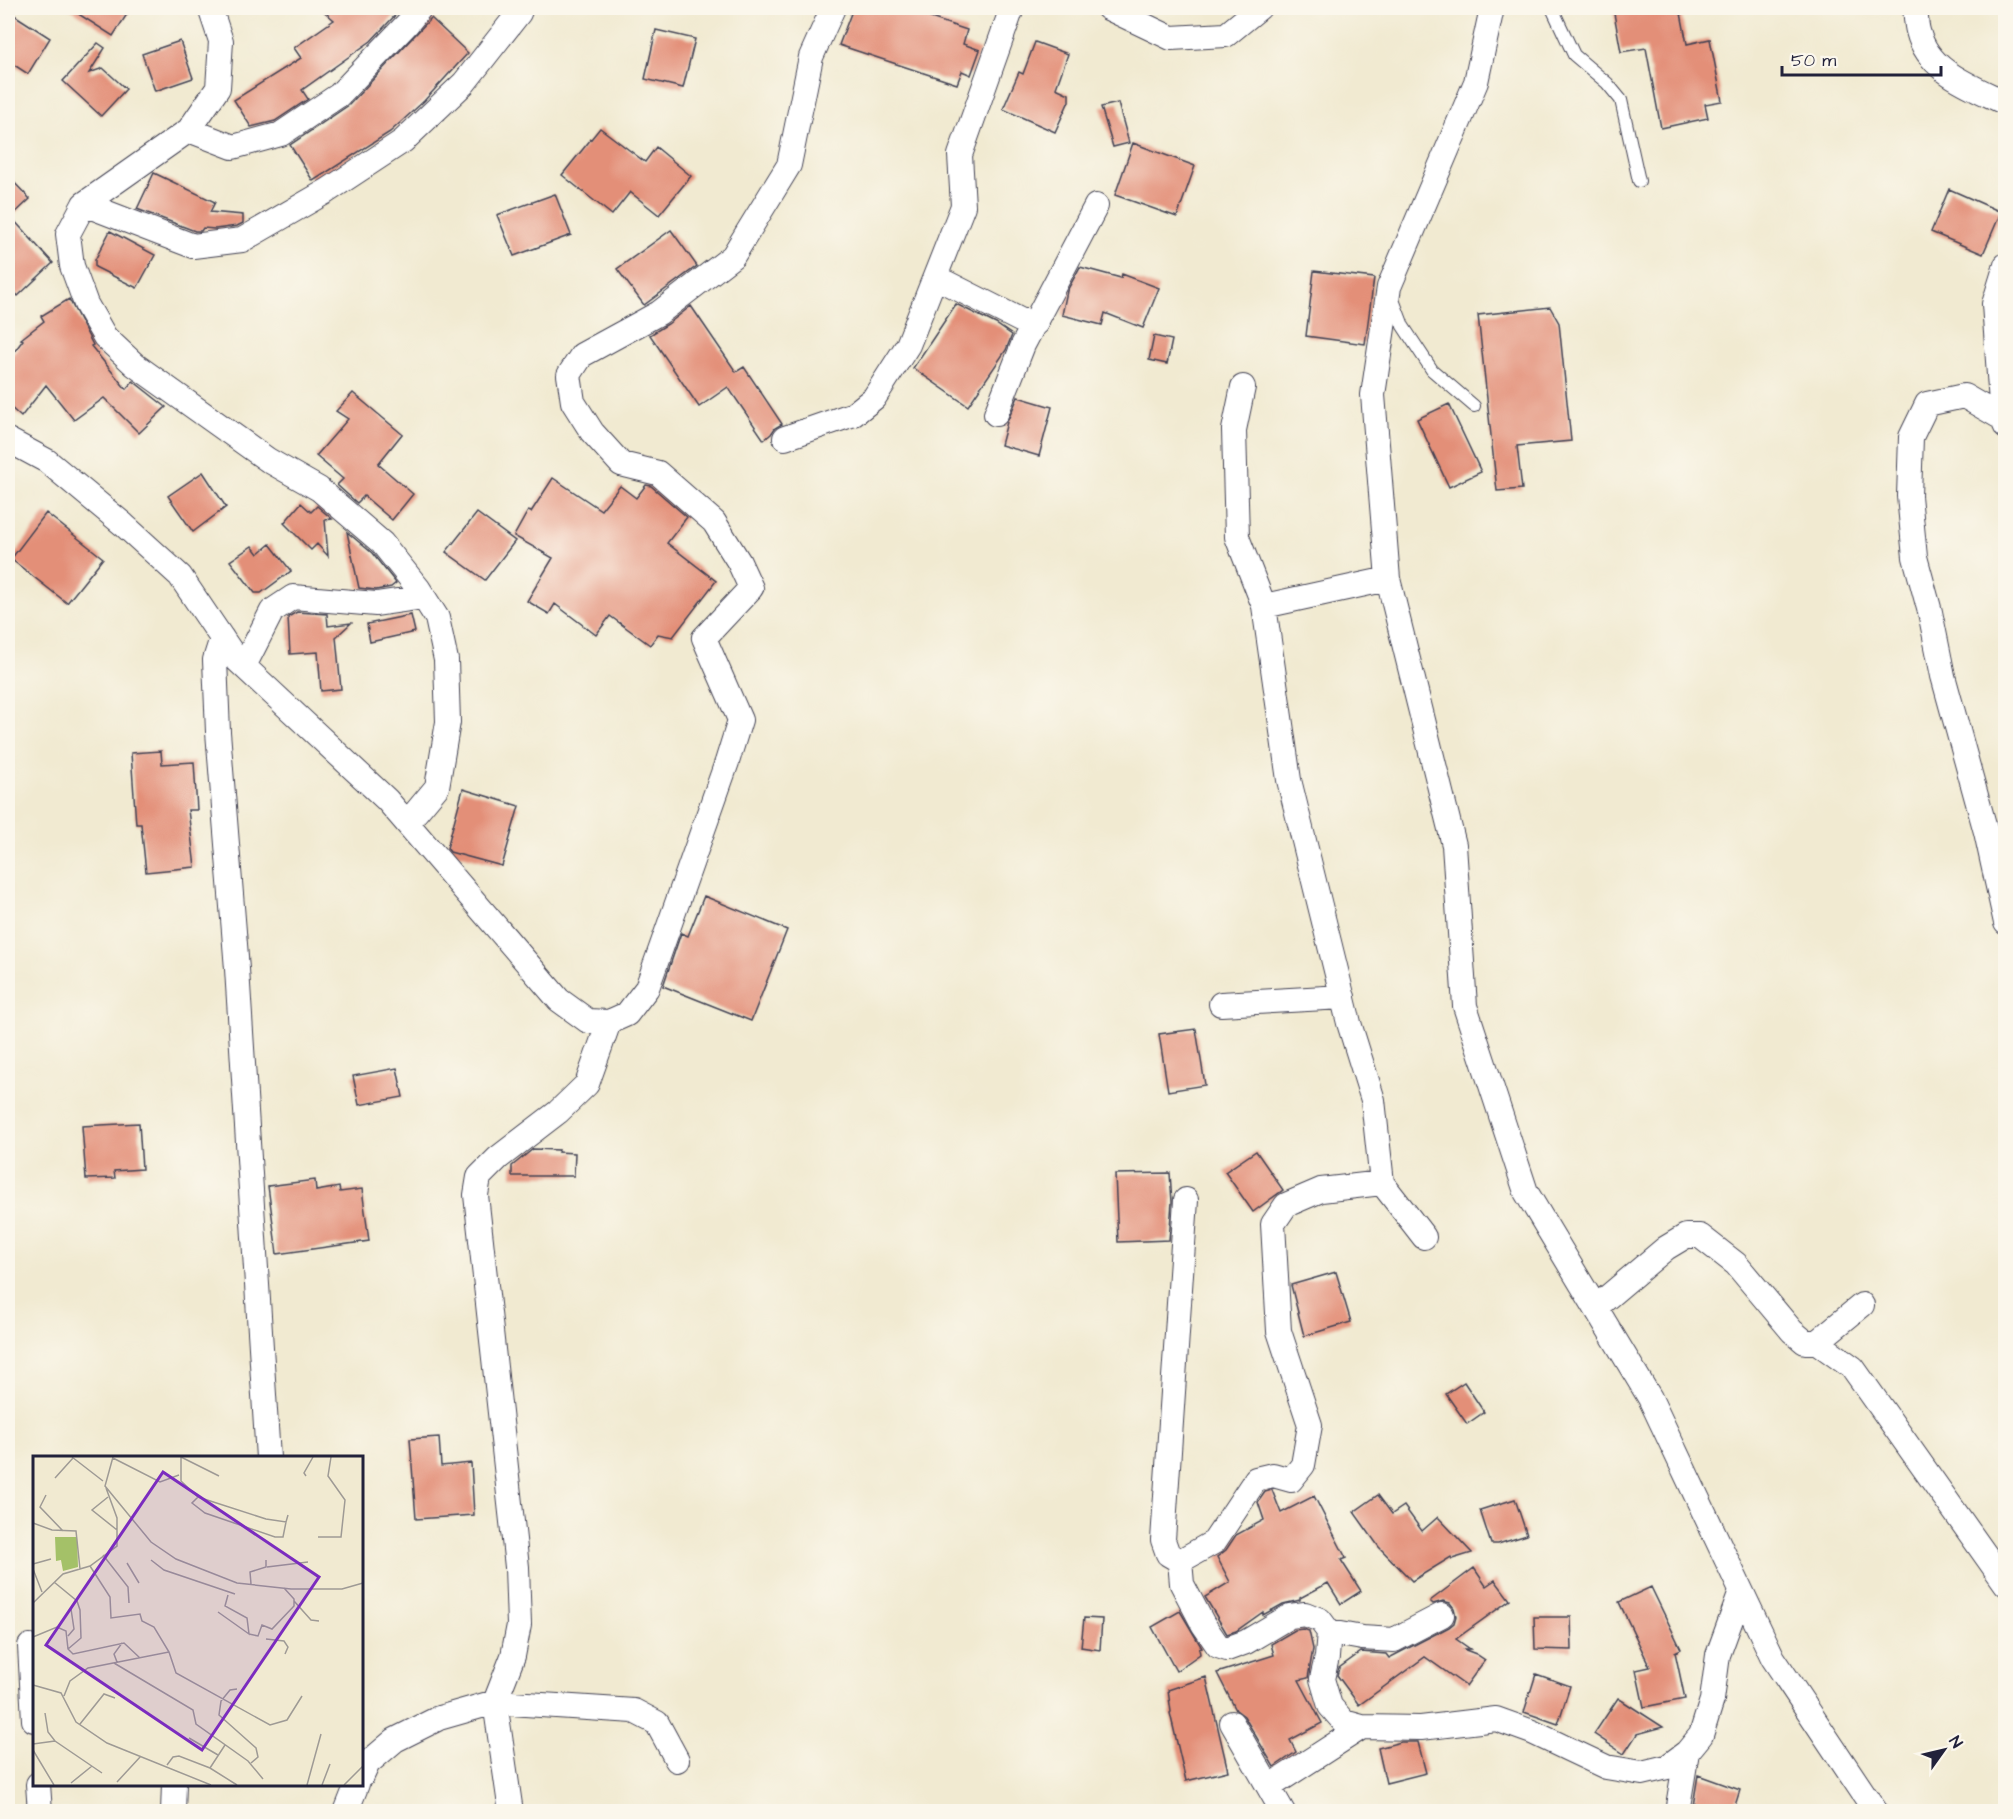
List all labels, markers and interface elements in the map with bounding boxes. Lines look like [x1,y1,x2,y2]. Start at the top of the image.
scale bar [1782,39,1941,77]
text: 50 m [1791,48,1836,73]
inset map [33,1456,363,1786]
north arrow [1914,1720,1974,1780]
text: N [1944,1732,1968,1752]

